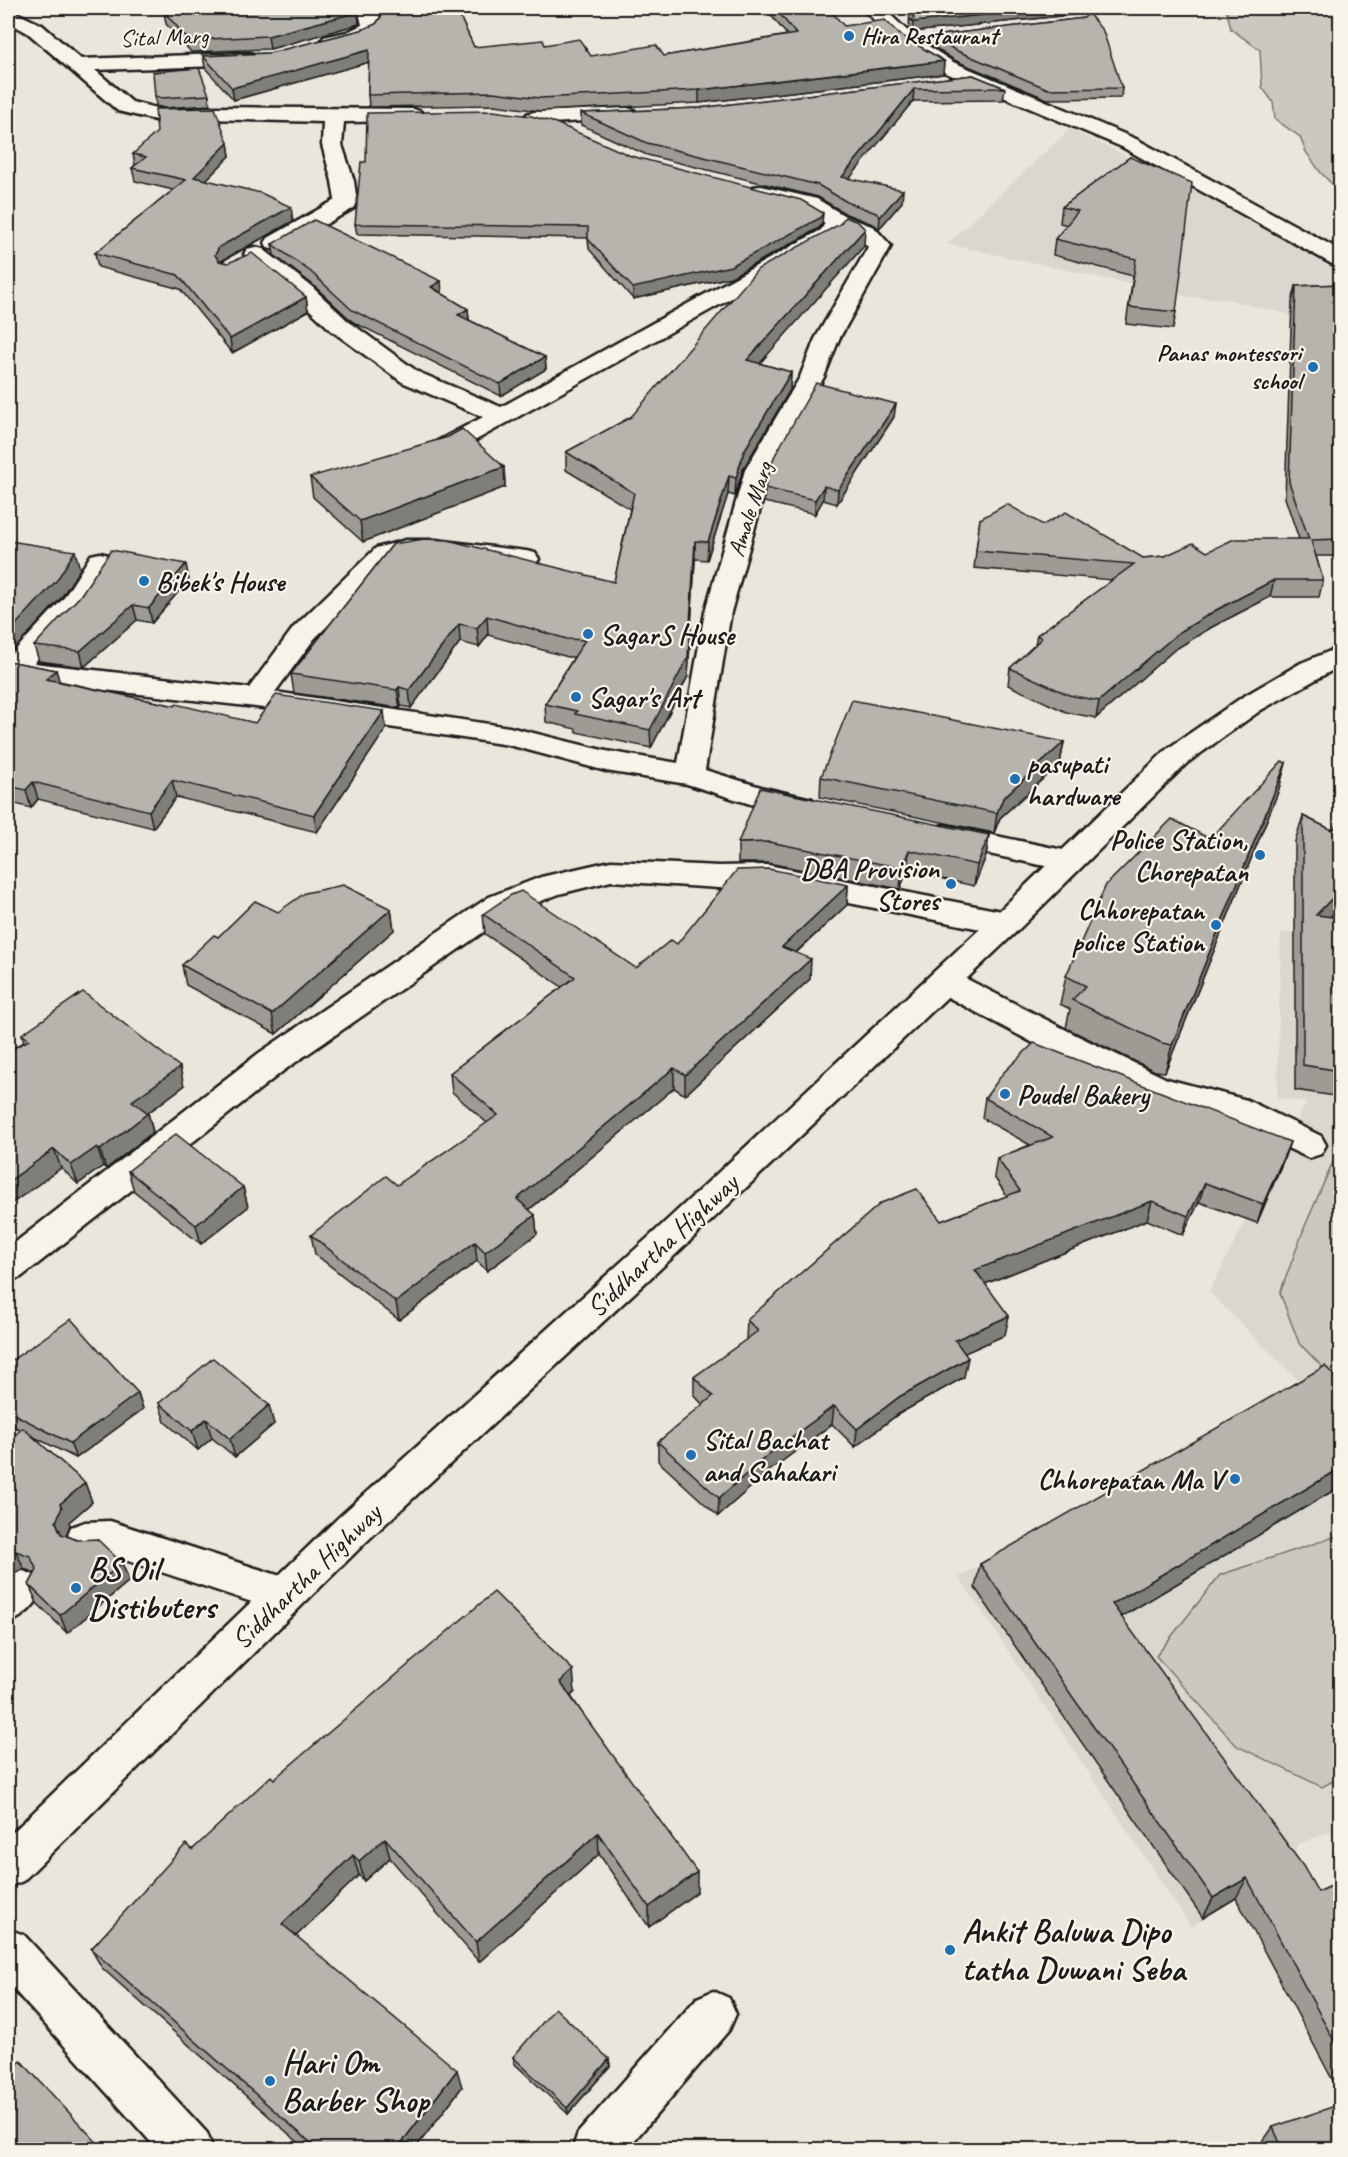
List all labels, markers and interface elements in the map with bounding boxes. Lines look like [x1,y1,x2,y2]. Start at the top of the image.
street label: Sital Marg [119,20,210,54]
place label: Hira Restaurant [861,21,1002,51]
marker: Hira Restaurant [842,29,856,43]
place label: Panas montessori school [1157,338,1306,396]
marker: Panas montessori school [1306,360,1320,374]
street label: Amale Marg [721,456,780,560]
place label: Bibek's House [156,564,287,599]
marker: Bibek's House [137,574,151,588]
place label: SagarS House [600,617,737,652]
marker: SagarS House [581,627,595,641]
place label: Sagar's Art [588,680,704,715]
marker: Sagar's Art [569,690,583,704]
place label: pasupati hardware [1027,746,1122,813]
marker: pasupati hardware [1008,772,1022,786]
place label: Police Station, Chorepatan [1110,822,1249,889]
marker: Police Station, Chorepatan [1253,848,1267,862]
place label: DBA Provision Stores [801,851,942,918]
marker: DBA Provision Stores [944,877,958,891]
place label: Chhorepatan police Station [1072,892,1206,959]
marker: Chhorepatan police Station [1209,918,1223,932]
place label: Poudel Bakery [1017,1077,1151,1113]
marker: Poudel Bakery [998,1087,1012,1101]
street label: Siddhartha Highway [579,1164,747,1324]
place label: Sital Bachat and Sahakari [703,1422,838,1489]
marker: Sital Bachat and Sahakari [684,1448,698,1462]
place label: Chhorepatan Ma V [1038,1462,1229,1497]
marker: Chhorepatan Ma V [1228,1472,1242,1486]
street label: Siddhartha Highway [224,1494,390,1656]
place label: BS Oil Distibuters [88,1548,219,1628]
marker: BS Oil Distibuters [69,1581,83,1595]
place label: Ankit Baluwa Dipo tatha Duwani Seba [962,1910,1187,1990]
marker: Ankit Baluwa Dipo tatha Duwani Seba [943,1943,957,1957]
place label: Hari Om Barber Shop [282,2041,431,2121]
marker: Hari Om Barber Shop [263,2074,277,2088]

